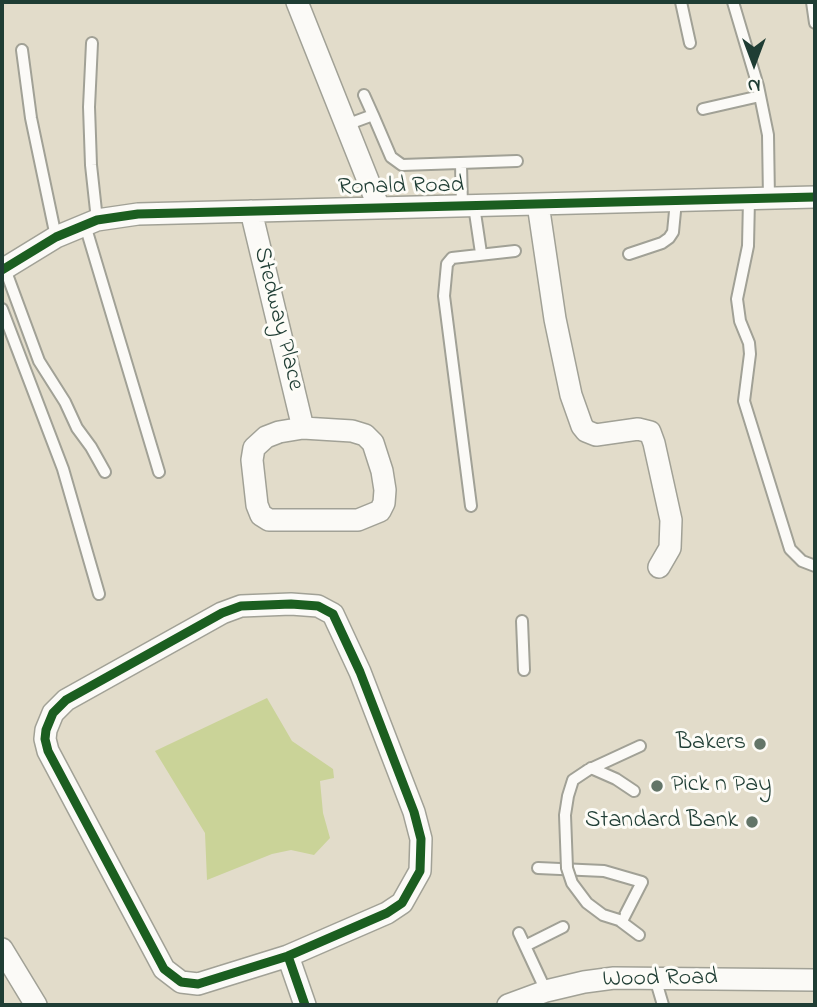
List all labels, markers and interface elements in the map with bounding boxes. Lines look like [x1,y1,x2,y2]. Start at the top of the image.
north arrow [719,28,789,98]
text: N [748,71,760,98]
street label: Ronald Road [338,173,464,203]
street label: Stedway Place [245,244,309,394]
place label: Bakers [676,730,746,758]
marker: Bakers [752,736,768,752]
place label: Pick n Pay [671,772,772,800]
marker: Pick n Pay [649,778,665,794]
place label: Standard Bank [585,808,738,836]
marker: Standard Bank [744,814,760,830]
street label: Wood Road [602,965,718,995]

